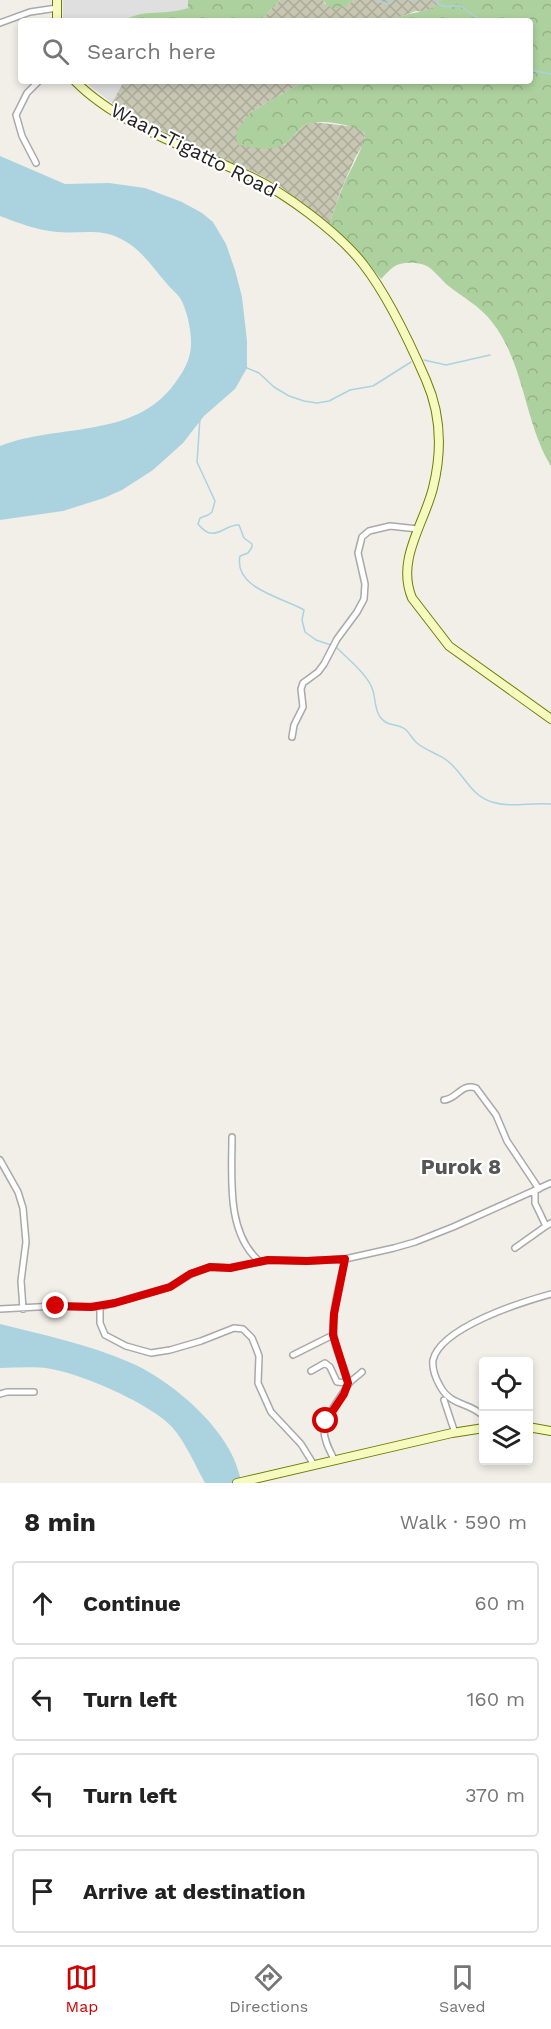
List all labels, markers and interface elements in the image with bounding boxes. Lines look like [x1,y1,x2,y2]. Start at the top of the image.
search box [18,18,533,84]
icon: search [39,35,72,68]
text: Search here [87,39,216,64]
street label: Waan-Tigatto Road [107,98,281,202]
district label: Purok 8 [421,1154,501,1179]
route end [42,1292,68,1318]
map controls [479,1357,533,1465]
button: locate [479,1357,533,1411]
route start [312,1407,338,1433]
button: layers [479,1411,533,1465]
text: 8 min [24,1507,96,1537]
text: Walk · 590 m [400,1510,527,1534]
icon: ahead [26,1587,59,1620]
text: Continue [83,1591,181,1616]
text: 60 m [475,1591,525,1615]
icon: left [26,1683,59,1716]
text: Turn left [83,1687,177,1712]
text: 160 m [467,1687,525,1711]
icon: left [26,1779,59,1812]
text: Turn left [83,1783,177,1808]
text: 370 m [465,1783,525,1807]
icon: arrive [26,1875,59,1908]
text: Arrive at destination [83,1879,306,1904]
tab: Map [65,1961,98,2016]
tab: Directions [229,1961,308,2016]
tab: Saved [439,1961,486,2016]

